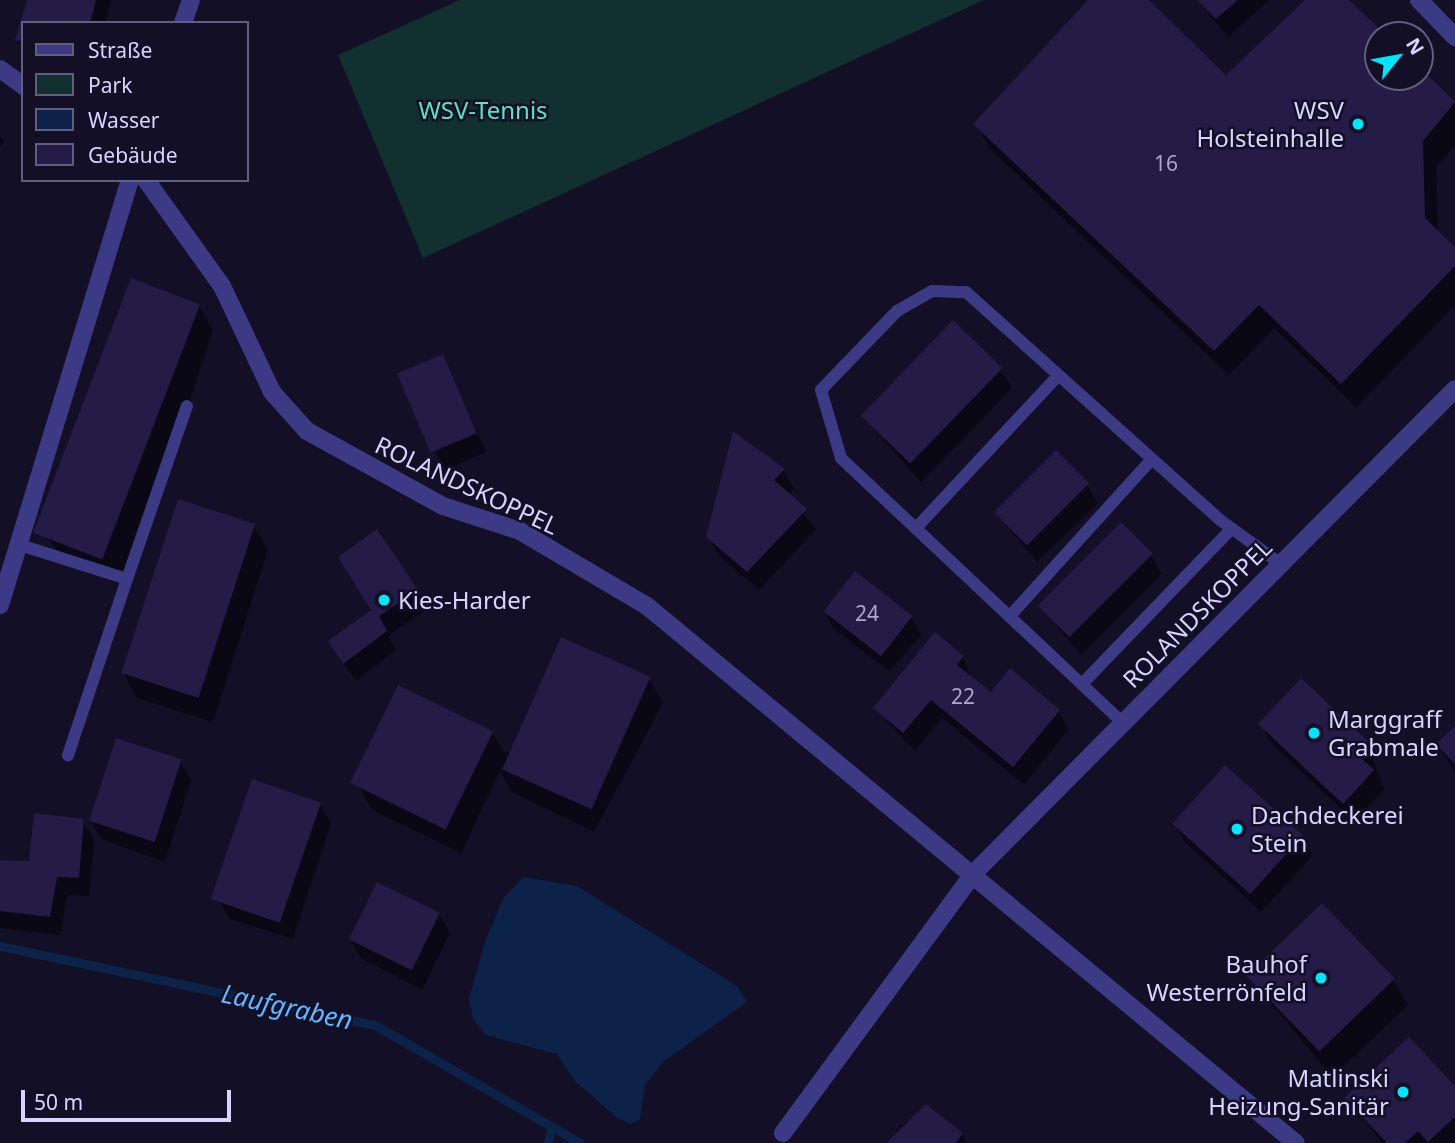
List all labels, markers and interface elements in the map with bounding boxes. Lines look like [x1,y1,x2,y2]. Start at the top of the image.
legend [21,21,248,182]
north arrow [1364,21,1434,91]
text: N [1400,33,1430,60]
text: Straße [88,36,152,64]
text: Park [88,71,132,99]
park label: WSV-Tennis [418,96,548,124]
place label: WSV Holsteinhalle [1197,96,1344,152]
text: Wasser [88,106,160,134]
marker: WSV Holsteinhalle [1350,116,1366,132]
text: Gebäude [88,141,178,169]
house number: 16 [1154,150,1178,176]
street label: ROLANDSKOPPEL [371,430,563,540]
street label: ROLANDSKOPPEL [1117,533,1277,693]
place label: Kies-Harder [398,586,531,614]
marker: Kies-Harder [376,592,392,608]
house number: 24 [855,600,879,626]
house number: 22 [951,683,975,709]
place label: Marggraff Grabmale [1328,705,1442,761]
marker: Marggraff Grabmale [1306,725,1322,741]
place label: Dachdeckerei Stein [1251,801,1404,857]
marker: Dachdeckerei Stein [1229,821,1245,837]
place label: Bauhof Westerrönfeld [1146,950,1307,1006]
marker: Bauhof Westerrönfeld [1313,970,1329,986]
water label: Laufgraben [219,978,355,1036]
place label: Matlinski Heizung-Sanitär [1208,1064,1389,1120]
scale bar [24,1076,234,1120]
marker: Matlinski Heizung-Sanitär [1395,1084,1411,1100]
text: 50 m [34,1088,83,1116]

